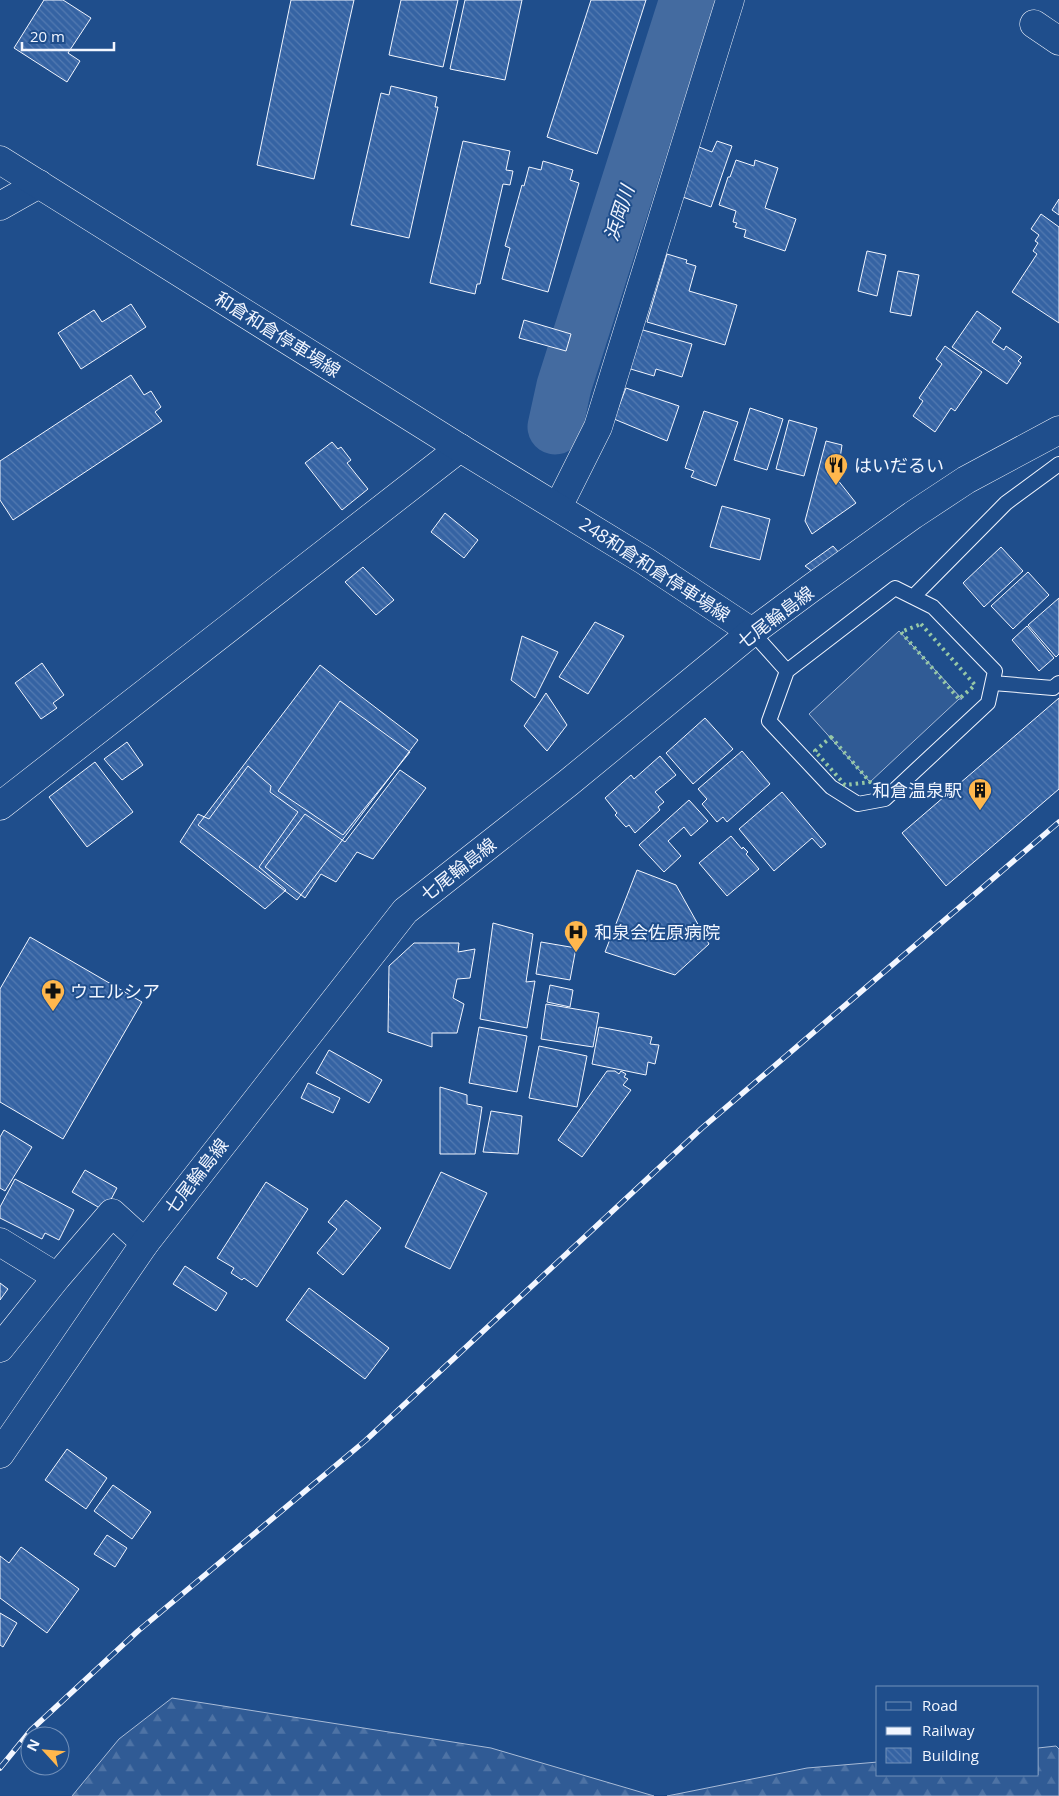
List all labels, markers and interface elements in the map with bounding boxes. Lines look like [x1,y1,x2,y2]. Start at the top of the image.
scale bar [22,20,115,52]
text: 20 m [30,26,65,46]
water label: 浜岡川 [598,180,641,244]
street label: 和倉和倉停車場線 [211,286,345,382]
restaurant icon: はいだるい [823,452,849,486]
place label: はいだるい [854,453,944,477]
street label: 248和倉和倉停車場線 [575,511,735,627]
street label: 七尾輪島線 [732,580,818,654]
building icon: 和倉温泉駅 [967,777,993,811]
place label: 和倉温泉駅 [872,778,962,802]
street label: 七尾輪島線 [415,832,501,906]
hospital icon: 和泉会佐原病院 [563,919,589,953]
place label: 和泉会佐原病院 [594,920,720,944]
pharmacy icon: ウエルシア [40,978,66,1012]
place label: ウエルシア [70,979,160,1003]
street label: 七尾輪島線 [159,1133,233,1219]
legend [876,1686,1039,1776]
text: Road [922,1695,958,1715]
text: Railway [922,1720,975,1740]
north arrow [20,1726,70,1776]
text: N [22,1736,44,1754]
text: Building [922,1745,979,1765]

